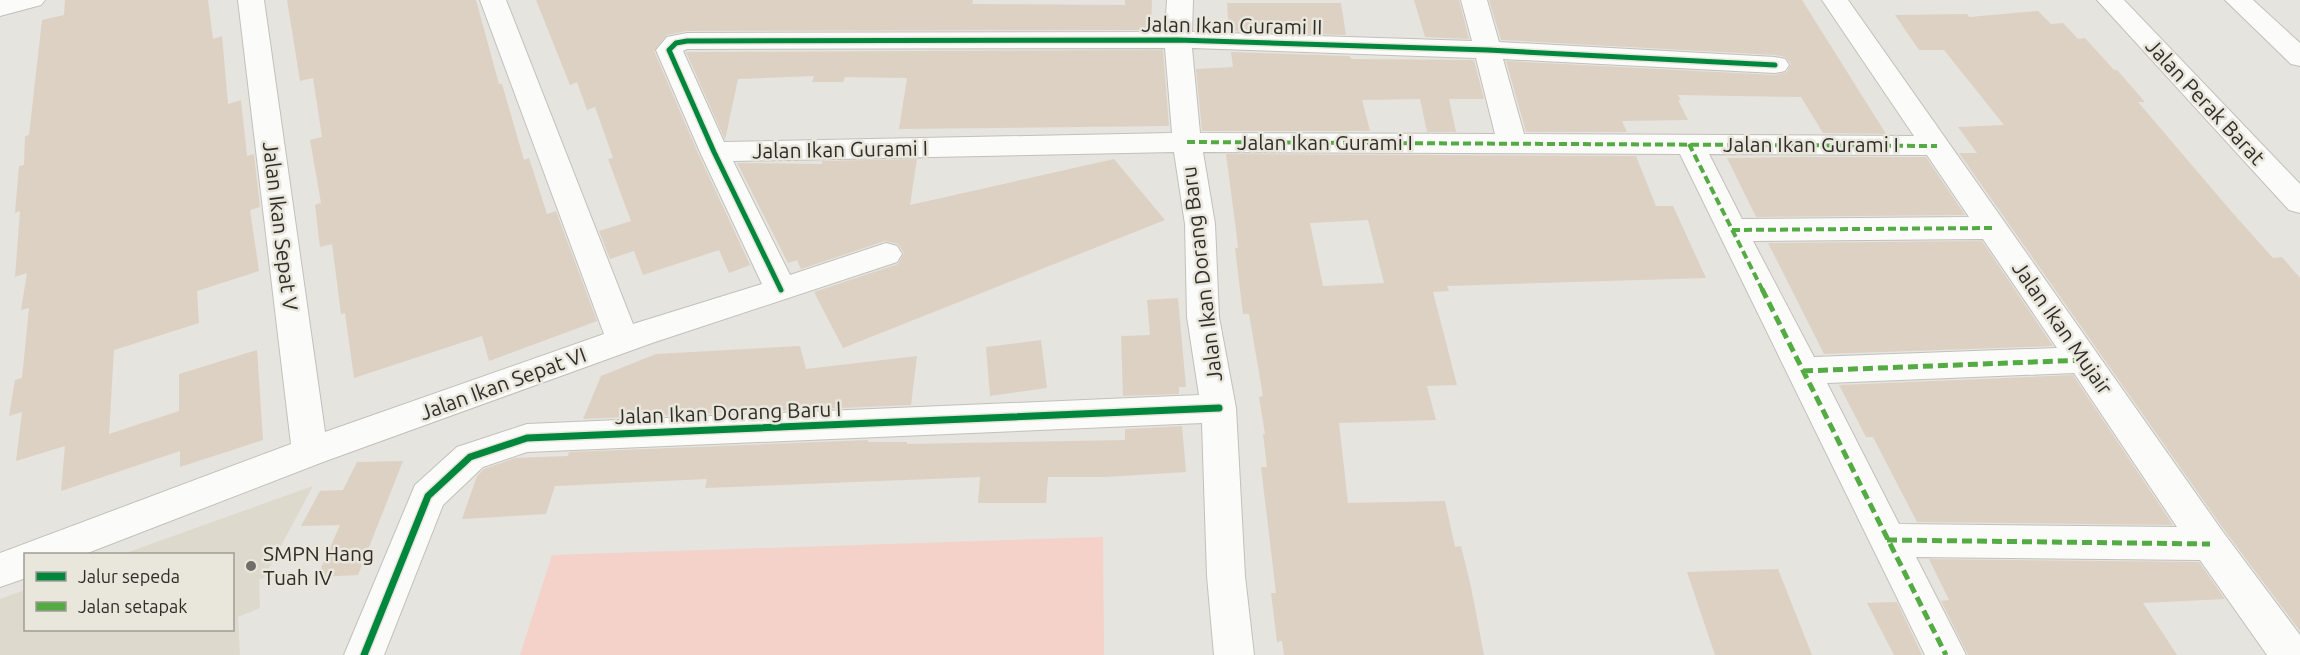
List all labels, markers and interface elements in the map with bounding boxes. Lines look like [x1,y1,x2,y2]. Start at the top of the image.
street label: Jalan Ikan Gurami II [1141,11,1323,39]
street label: Jalan Perak Barat [2141,33,2270,169]
street label: Jalan Ikan Gurami I [1237,130,1413,154]
street label: Jalan Ikan Gurami I [1723,132,1899,156]
street label: Jalan Ikan Gurami I [752,135,928,163]
street label: Jalan Ikan Sepat V [259,140,303,312]
street label: Jalan Ikan Dorang Baru [1176,165,1226,383]
street label: Jalan Ikan Mujair [2008,256,2118,399]
street label: Jalan Ikan Sepat VI [416,342,589,424]
street label: Jalan Ikan Dorang Baru I [614,396,842,428]
place label: SMPN Hang Tuah IV [263,541,374,589]
legend [24,553,234,631]
marker: SMPN Hang Tuah IV [244,559,258,573]
text: Jalur sepeda [78,566,180,586]
text: Jalan setapak [78,596,187,616]

